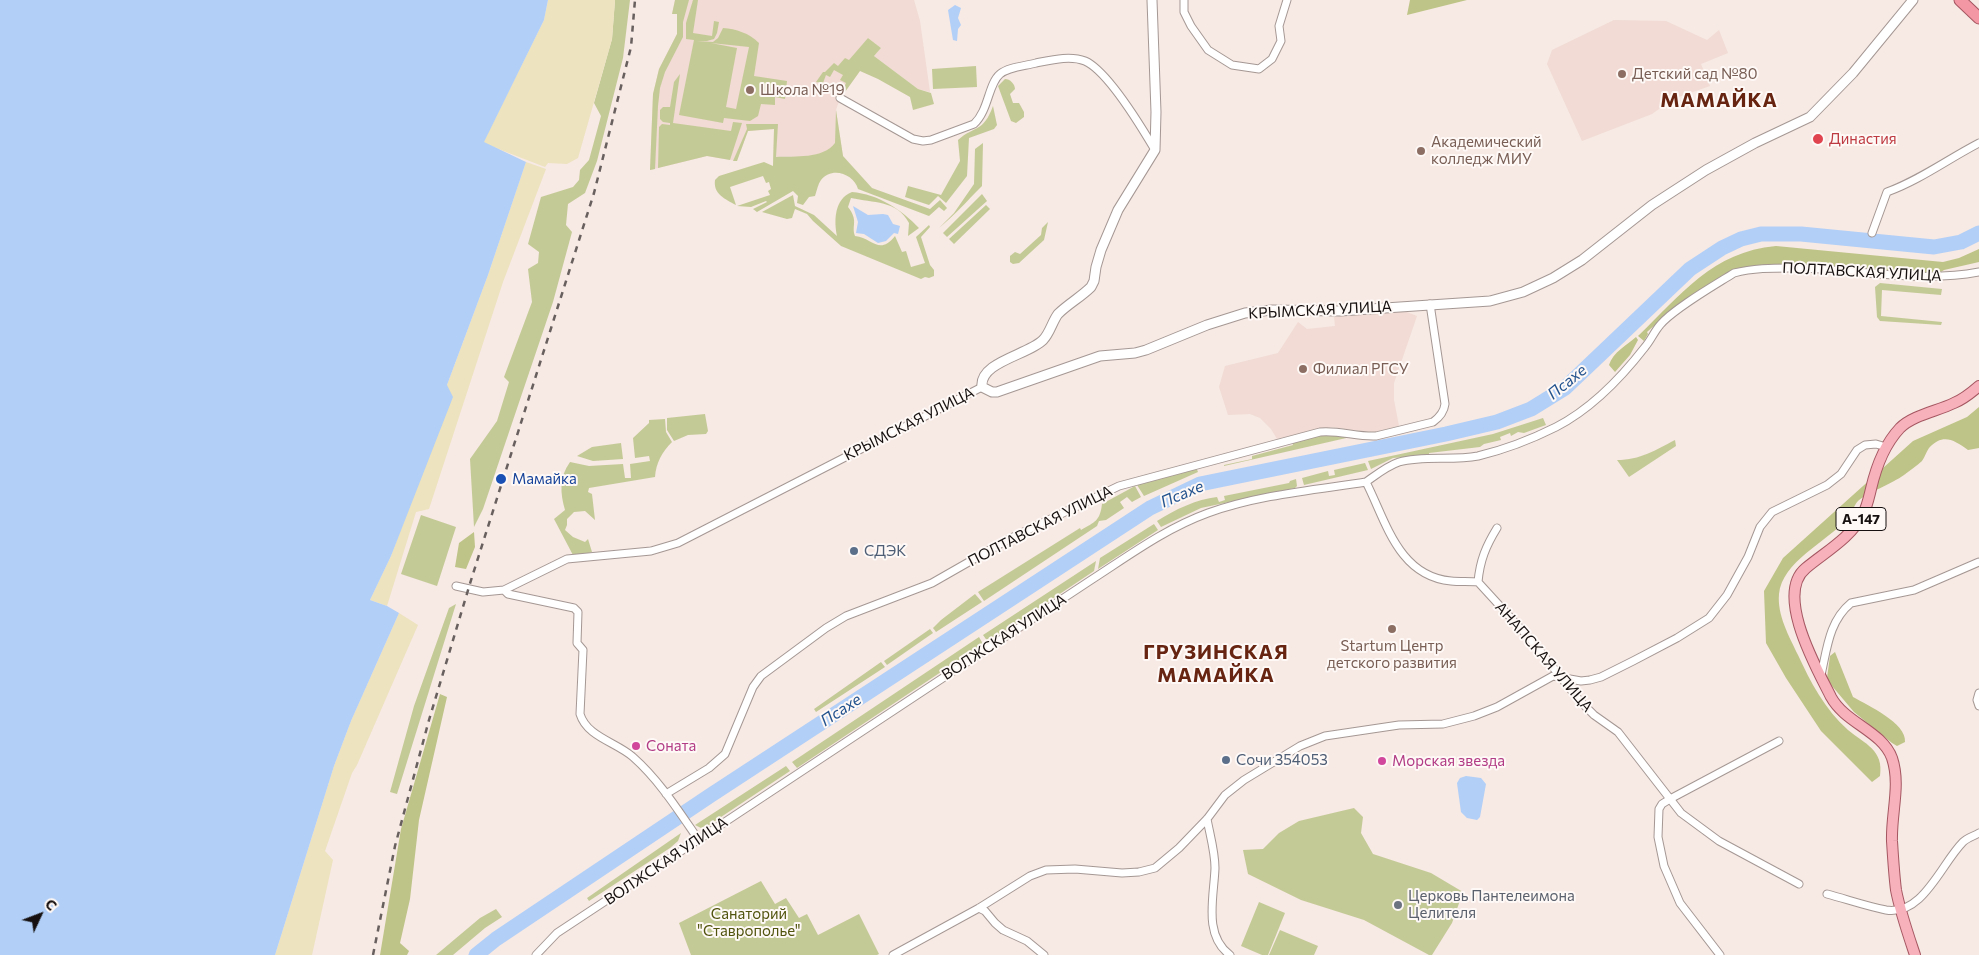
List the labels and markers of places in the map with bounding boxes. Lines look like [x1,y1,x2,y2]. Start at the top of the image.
place label: Детский сад №80 [1632,65,1757,83]
marker: Детский сад №80 [1616,68,1628,80]
place label: Школа №19 [760,81,845,99]
marker: Школа №19 [744,84,756,96]
place label: Династия [1829,130,1897,148]
marker: Династия [1811,132,1825,146]
place label: Академический колледж МИУ [1431,133,1542,168]
marker: Академический колледж МИУ [1415,145,1427,157]
place label: Филиал РГСУ [1313,360,1409,378]
marker: Филиал РГСУ [1297,363,1309,375]
place label: Мамайка [512,470,577,488]
marker: Мамайка [494,472,508,486]
place label: СДЭК [864,542,906,560]
marker: СДЭК [848,545,860,557]
marker: Startum Центр детского развития [1386,623,1398,635]
place label: Startum Центр детского развития [1327,637,1457,672]
place label: Соната [646,737,696,755]
marker: Соната [630,740,642,752]
place label: Сочи 354053 [1236,751,1328,769]
place label: Морская звезда [1392,752,1505,770]
marker: Сочи 354053 [1220,754,1232,766]
marker: Морская звезда [1376,755,1388,767]
place label: Церковь Пантелеимона Целителя [1408,887,1575,922]
marker: Церковь Пантелеимона Целителя [1392,899,1404,911]

